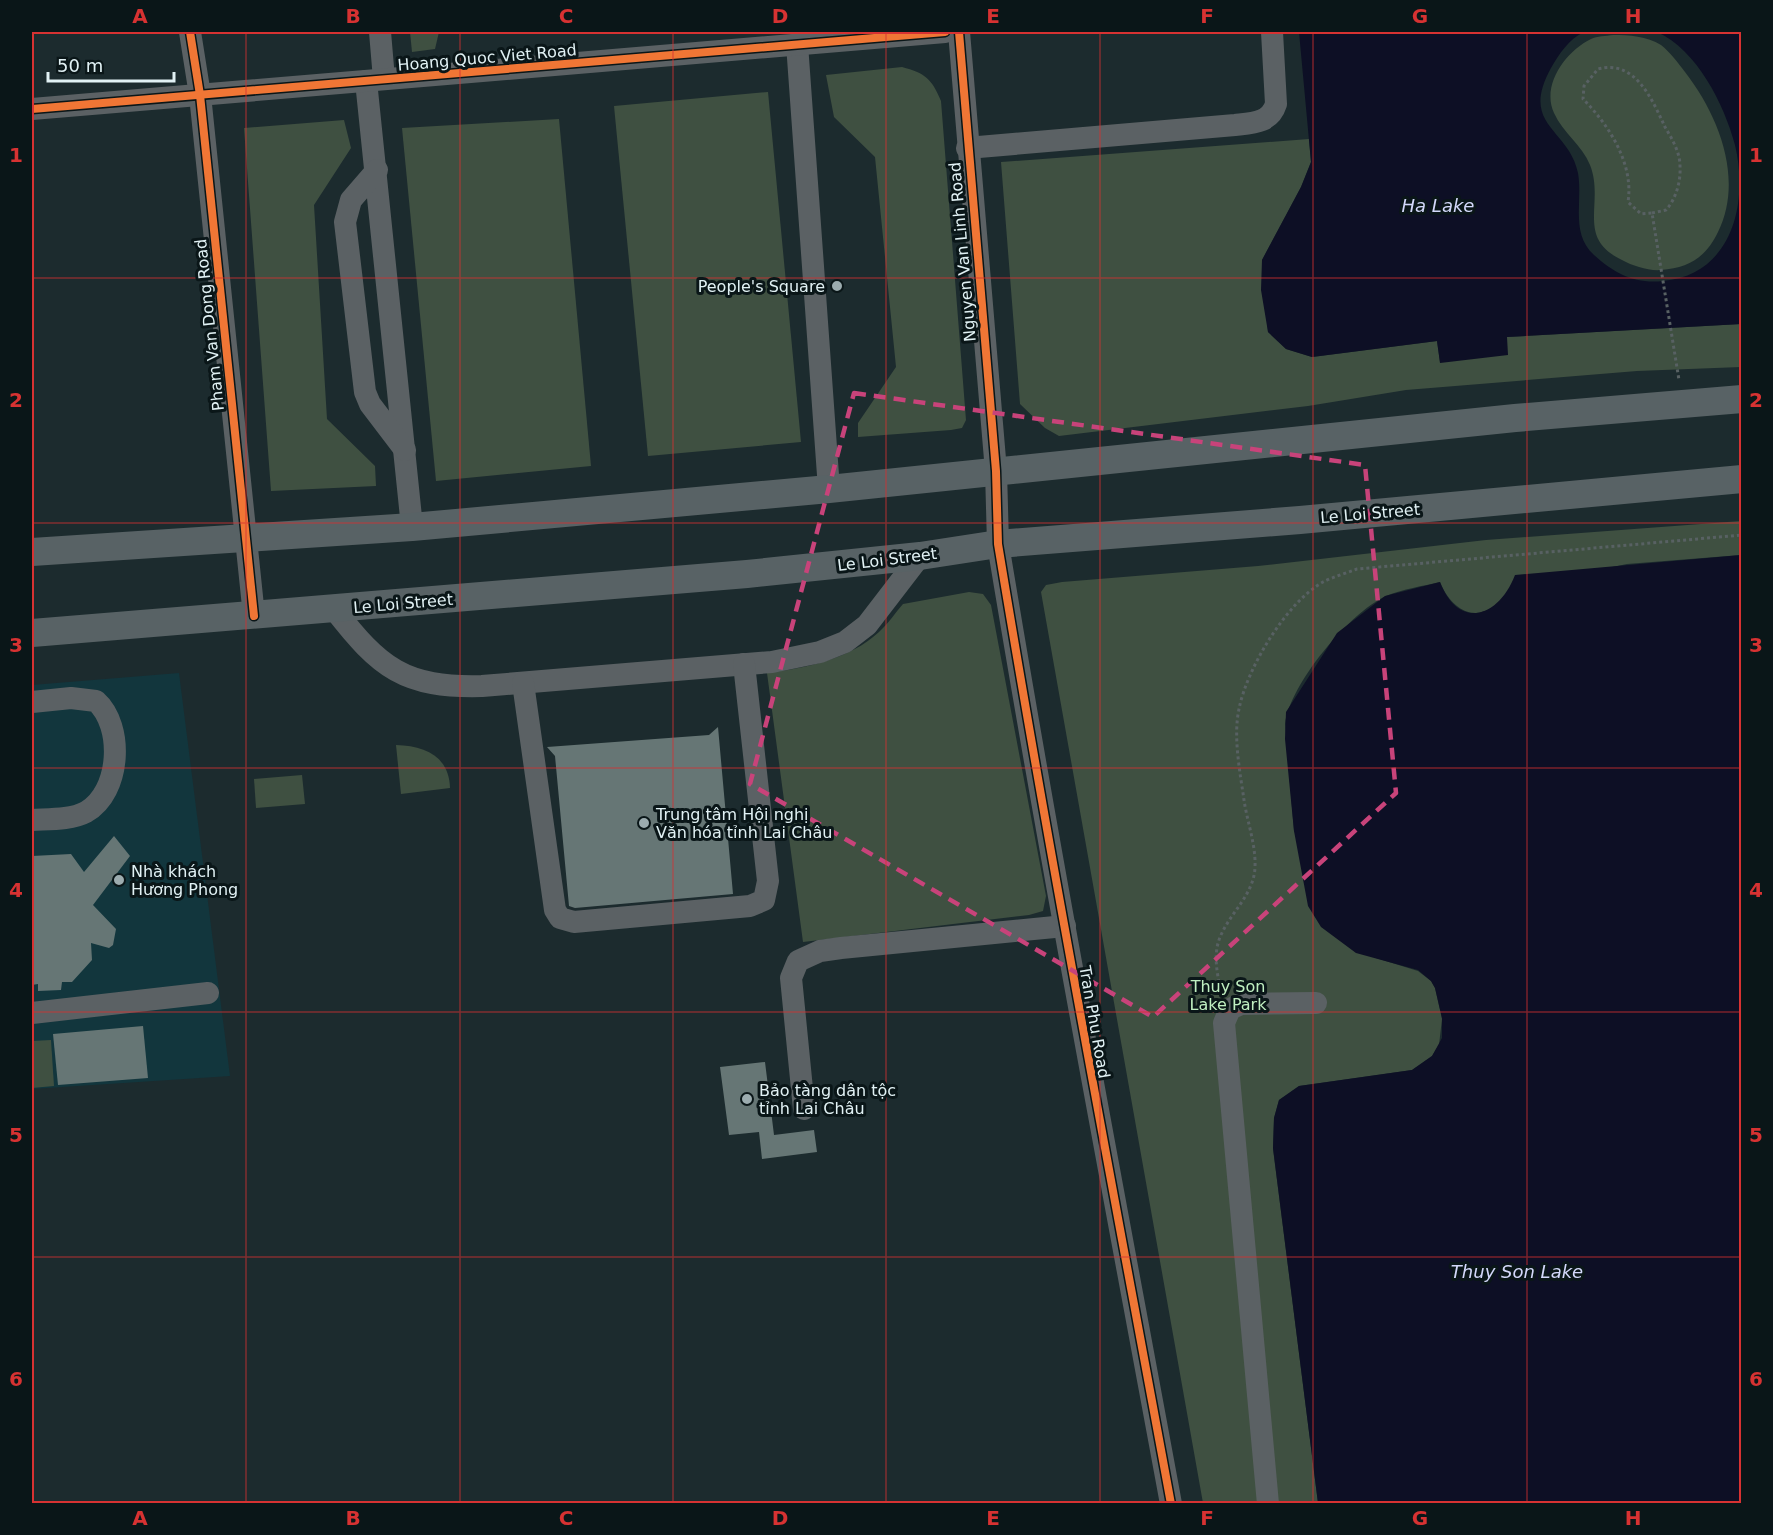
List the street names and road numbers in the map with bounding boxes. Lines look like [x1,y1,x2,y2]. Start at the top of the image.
street label: Hoang Quoc Viet Road [397,40,577,75]
street label: Nguyen Van Linh Road [945,161,980,343]
street label: Pham Van Dong Road [191,238,228,412]
street label: Le Loi Street [1319,500,1421,527]
street label: Le Loi Street [836,544,938,575]
street label: Le Loi Street [352,590,454,617]
street label: Tran Phu Road [1075,963,1114,1080]

